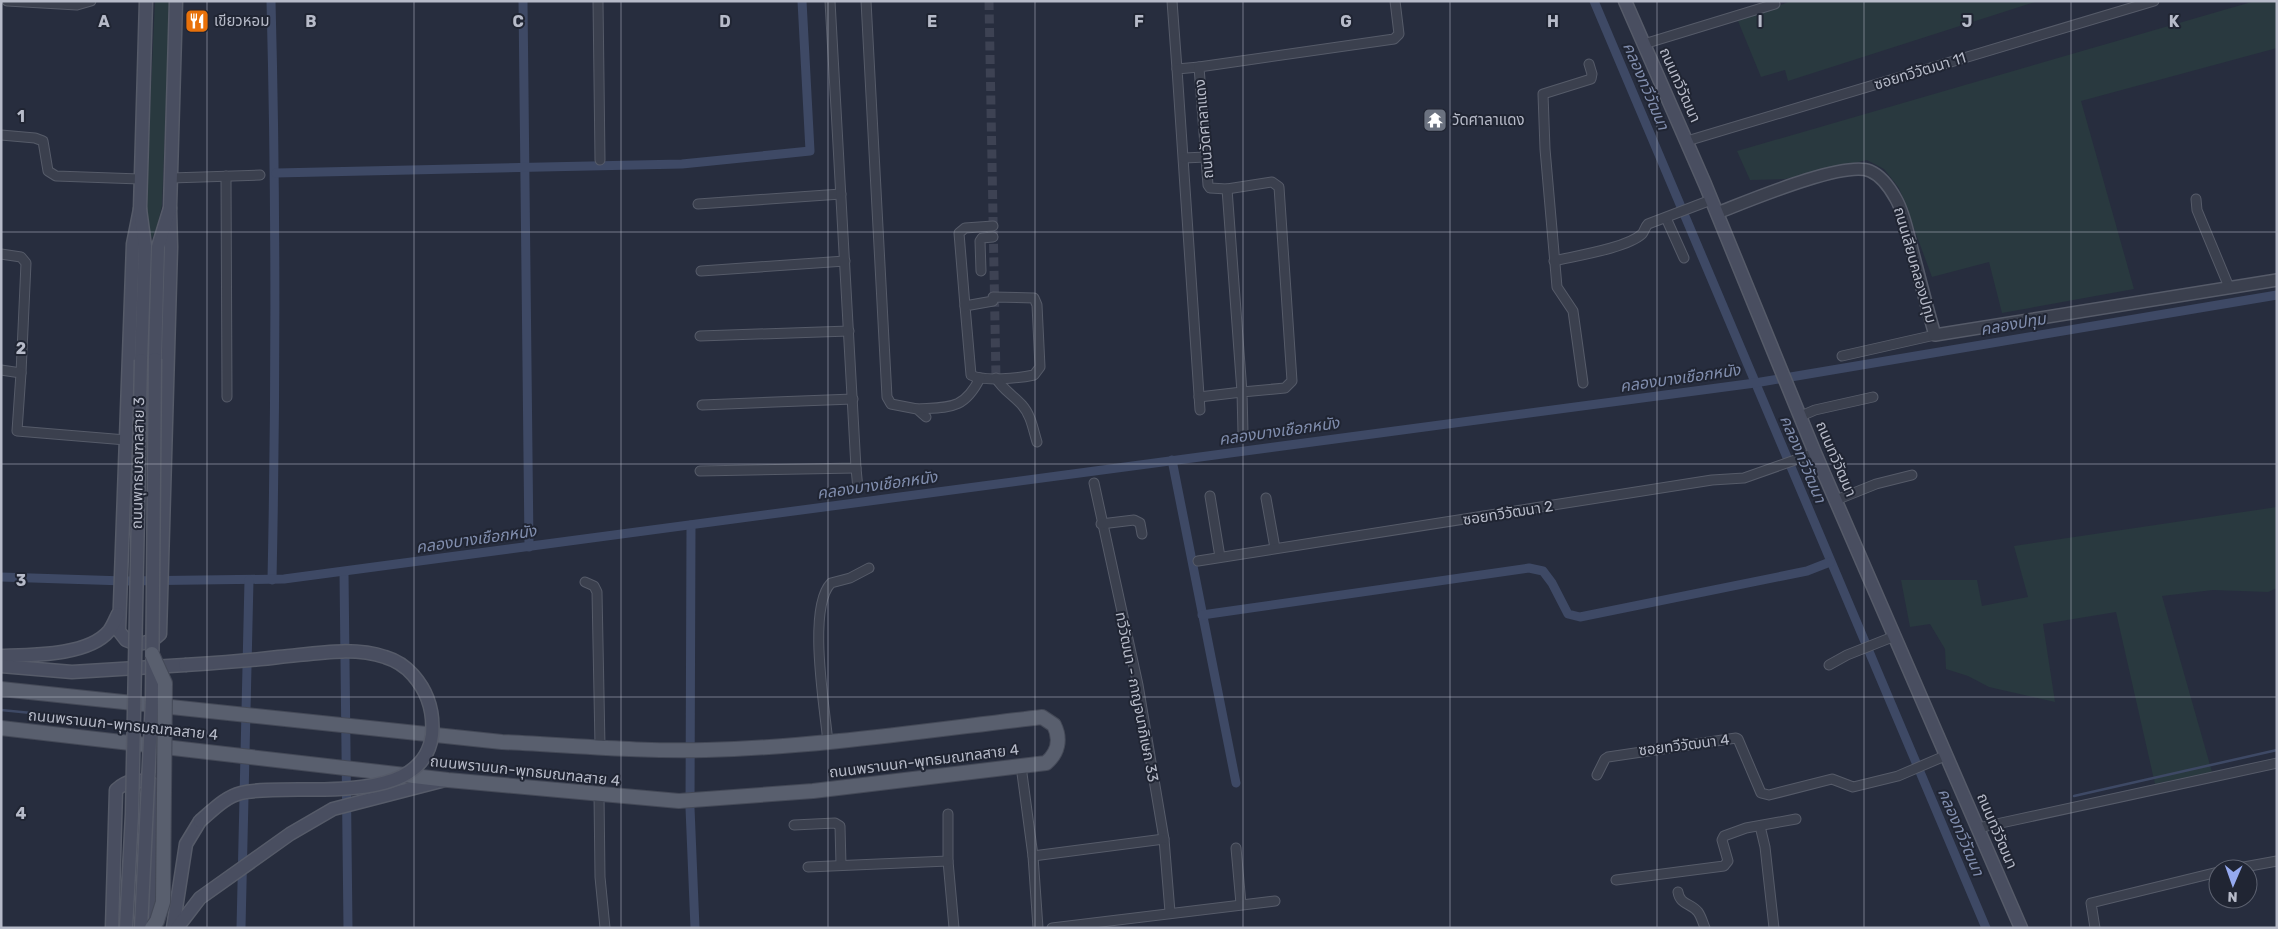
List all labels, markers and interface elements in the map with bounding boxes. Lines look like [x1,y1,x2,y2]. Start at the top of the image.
restaurant icon: เขียวหอม [184,8,210,34]
text: A [98,12,110,31]
place label: เขียวหอม [214,12,269,30]
text: B [305,12,317,31]
text: C [512,12,524,31]
text: D [719,12,731,31]
text: E [927,12,937,31]
text: F [1134,12,1144,31]
text: G [1340,12,1352,31]
text: H [1547,12,1559,31]
text: I [1757,12,1763,31]
text: J [1962,12,1972,31]
text: K [2169,12,2180,31]
water label: คลองทวีวัฒนา [1619,39,1673,134]
street label: ถนนทวีวัฒนา [1655,45,1705,125]
street label: ซอยทวีวัฒนา 11 [1872,48,1968,94]
street label: ถนนวัดศาลาแดง [1191,78,1217,180]
text: 1 [17,107,25,126]
temple icon: วัดศาลาแดง [1422,107,1448,133]
place label: วัดศาลาแดง [1452,111,1524,129]
street label: ถนนเลียบคลองปทุม [1890,205,1940,325]
water label: คลองปทุม [1979,309,2048,340]
text: 2 [16,339,26,358]
water label: คลองบางเชือกหนัง [1619,360,1743,396]
street label: ถนนพุทธมณฑลสาย 3 [128,397,148,529]
water label: คลองทวีวัฒนา [1776,412,1830,507]
water label: คลองบางเชือกหนัง [1218,413,1342,449]
street label: ถนนทวีวัฒนา [1812,419,1860,499]
water label: คลองบางเชือกหนัง [816,467,940,503]
street label: ซอยทวีวัฒนา 2 [1462,497,1555,529]
water label: คลองบางเชือกหนัง [415,521,539,557]
text: 3 [16,571,26,590]
street label: ทวีวัฒนา - กาญจนาภิเษก 33 [1112,610,1162,784]
street label: ถนนพรานนก-พุทธมณฑลสาย 4 [27,706,219,744]
street label: ซอยทวีวัฒนา 4 [1637,730,1731,760]
street label: ถนนพรานนก-พุทธมณฑลสาย 4 [828,740,1020,782]
street label: ถนนพรานนก-พุทธมณฑลสาย 4 [429,752,621,790]
water label: คลองทวีวัฒนา [1934,785,1988,880]
street label: ถนนทวีวัฒนา [1973,791,2021,871]
text: 4 [16,804,27,823]
north arrow [2208,859,2258,909]
text: N [2227,888,2238,905]

